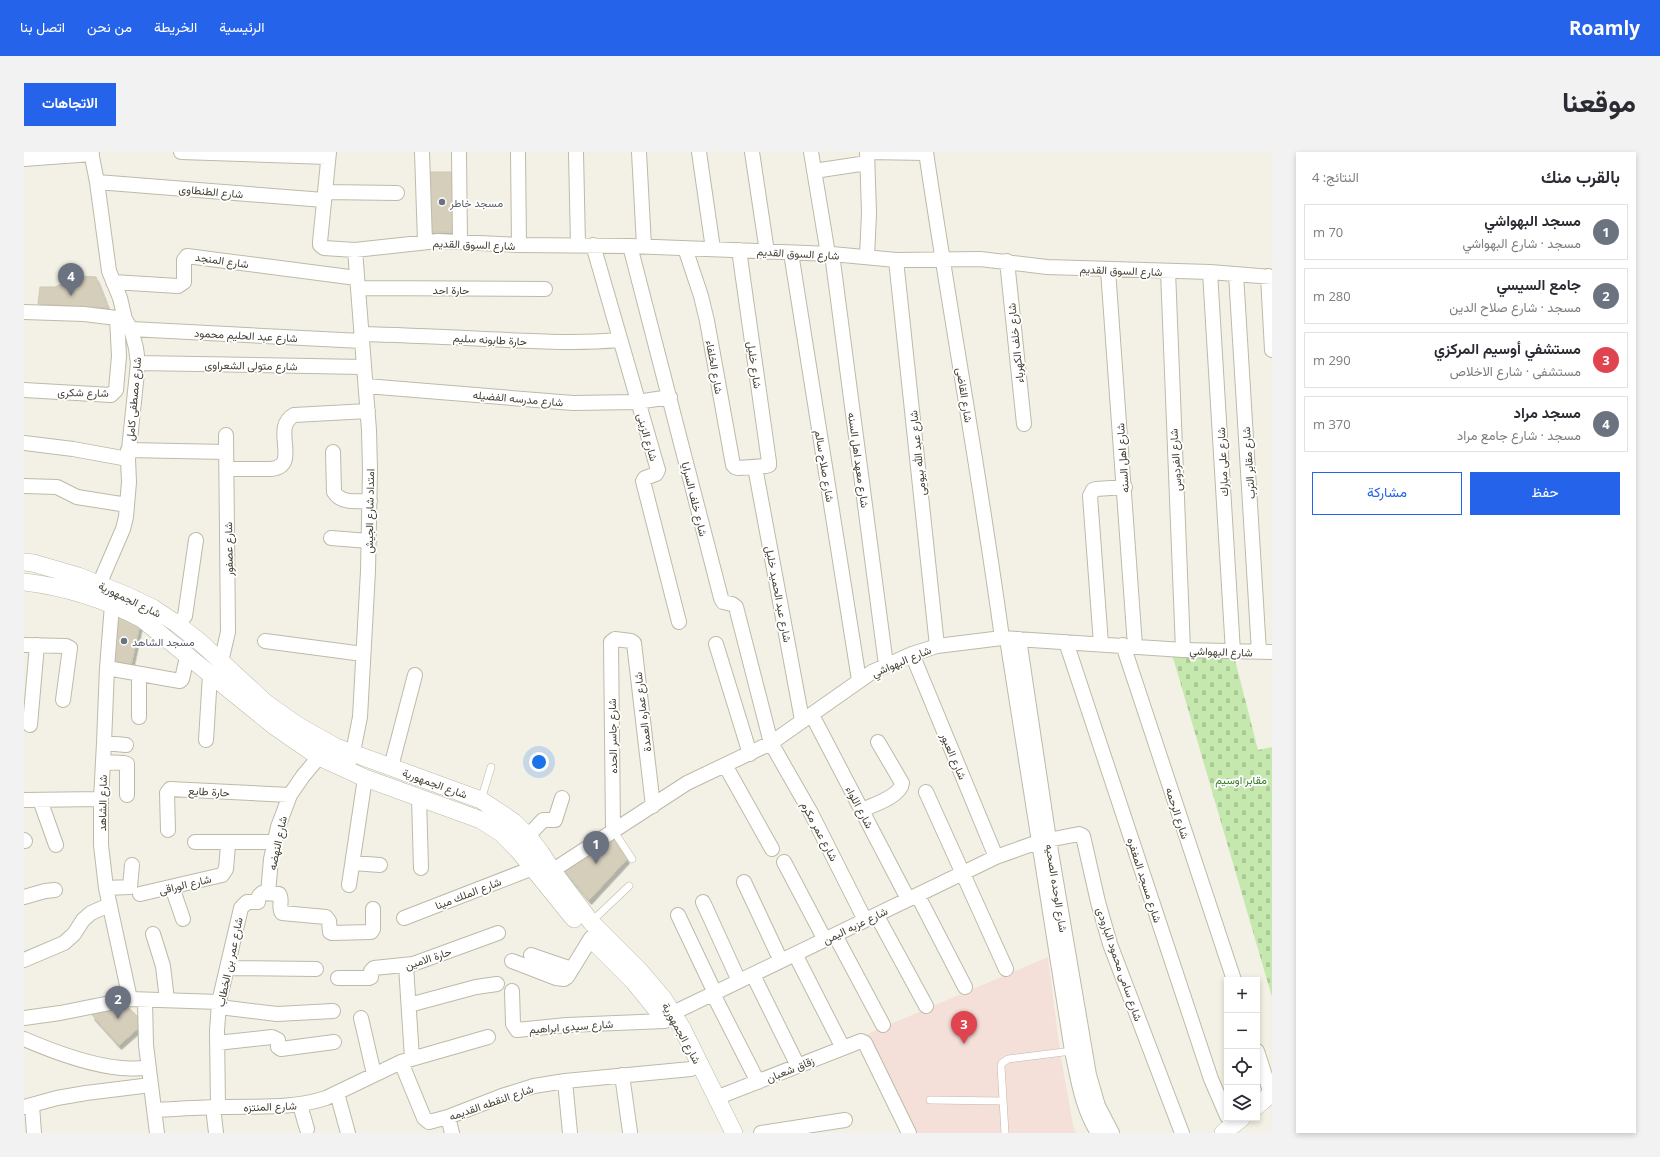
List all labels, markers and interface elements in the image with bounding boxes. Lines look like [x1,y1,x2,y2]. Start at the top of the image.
text: Roamly [1569,15,1640,41]
text: اتصل بنا [20,17,65,36]
text: من نحن [87,17,132,36]
text: الخريطة [154,17,197,36]
text: الرئيسية [219,17,265,36]
text: موقعنا [1562,82,1636,120]
button: الاتجاهات [24,83,116,126]
text: بالقرب منك [1541,165,1620,188]
text: النتائج: 4 [1312,168,1359,186]
street label: شارع الطنطاوى [178,181,244,202]
place label: مسجد خاطر [449,195,503,210]
marker: مسجد خاطر [437,197,447,207]
text: مسجد البهواشي [1484,210,1581,230]
text: 70 m [1313,223,1343,241]
text: 1 [1602,223,1610,241]
text: مسجد · شارع البهواشي [1462,234,1581,252]
street label: شارع السوق القديم [432,235,516,254]
street label: شارع السوق القديم [756,243,840,264]
street label: شارع المنجد [194,249,250,272]
street label: شارع السوق القديم [1079,261,1163,280]
pin: 4 [58,263,84,296]
text: جامع السيسي [1496,274,1581,294]
street label: حارة احد [433,282,469,297]
text: 280 m [1313,287,1351,305]
text: 2 [1602,287,1610,305]
text: مسجد · شارع صلاح الدين [1449,298,1581,316]
street label: شارع خلف الكهرباء [1003,302,1028,384]
street label: شارع عبد الحليم محمود [194,325,298,346]
street label: حارة طابونه سليم [453,330,527,349]
text: مستشفي أوسيم المركزي [1434,338,1581,358]
street label: شارع الخلفاء [702,339,727,396]
street label: شارع خليل [743,340,766,390]
text: 290 m [1313,351,1351,369]
text: 3 [1602,351,1610,369]
street label: شارع مصطفى كامل [122,356,145,442]
street label: شارع متولى الشعراوى [204,357,298,374]
text: مستشفى · شارع الاخلاص [1450,362,1581,380]
street label: شارع القاضى [952,366,977,424]
street label: شارع شكرى [57,384,109,401]
street label: شارع مدرسه الفضيله [472,387,564,410]
text: مسجد مراد [1514,402,1581,422]
street label: شارع عبد الله بيومى [905,409,930,496]
street label: شارع الزينى [633,411,662,463]
street label: شارع معهد اهل السنه [844,411,873,509]
text: 370 m [1313,415,1351,433]
text: 4 [1602,415,1610,433]
street label: شارع اهل السنه [1112,422,1133,493]
street label: شارع مقابر الترب [1238,426,1259,500]
text: مسجد · شارع جامع مراد [1457,426,1581,444]
street label: شارع على مبارك [1213,427,1232,497]
street label: شارع الفردوس [1165,428,1186,492]
street label: شارع صلاح سالم [811,429,838,504]
street label: شارع خلف السرايا [678,460,712,538]
street label: امتداد شارع الجيش [361,469,378,553]
button: مشاركة [1312,472,1462,515]
button: حفظ [1470,472,1620,515]
street label: شارع عصفور [220,521,237,577]
street label: شارع عبد الحميد خليل [761,544,796,644]
street label: شارع الجمهورية [96,577,164,622]
place label: مسجد الشاهد [132,634,195,649]
marker: مسجد الشاهد [119,636,129,646]
street label: شارع البهواشي [869,642,935,683]
street label: شارع البهواشي [1189,642,1253,663]
street label: شارع عماره العمدة [630,671,655,753]
street label: شارع جاسر الحده [604,698,621,774]
street label: شارع العبور [936,729,971,782]
your location [529,752,549,772]
street label: شارع الجمهورية [400,764,470,803]
park label: مقابر اوسيم [1215,772,1267,788]
street label: شارع الشاهد [94,774,111,831]
street label: حارة طايع [188,782,230,801]
street label: شارع اللواء [842,783,878,832]
street label: شارع الرحمه [1162,785,1193,841]
street label: شارع عمر مكرم [797,799,842,864]
street label: شارع النهضه [264,814,291,872]
pin: 1 [583,831,609,864]
street label: شارع مسجد المغفره [1123,836,1166,925]
street label: شارع الوحده الصحيه [1042,843,1071,934]
street label: شارع الوراقى [157,871,213,898]
street label: شارع الملك مينا [433,873,504,913]
street label: شارع عزبه اليمن [820,903,891,948]
street label: شارع سامى محمود البارودى [1093,905,1147,1023]
street label: شارع عمر بن الخطاب [212,915,247,1008]
street label: حارة الامين [403,943,453,973]
map controls [1224,977,1260,1121]
button: + [1224,977,1260,1013]
pin: 2 [105,986,131,1019]
street label: شارع الجمهورية [658,1000,705,1067]
pin: 3 [951,1011,977,1044]
button: − [1224,1013,1260,1049]
street label: شارع سيدى ابراهيم [528,1016,614,1037]
button: locate [1224,1049,1260,1085]
street label: زقاق شعبان [764,1052,816,1085]
street label: شارع النقطه القديمه [447,1080,536,1124]
button: layers [1224,1085,1260,1121]
street label: شارع المنتزه [243,1098,297,1115]

